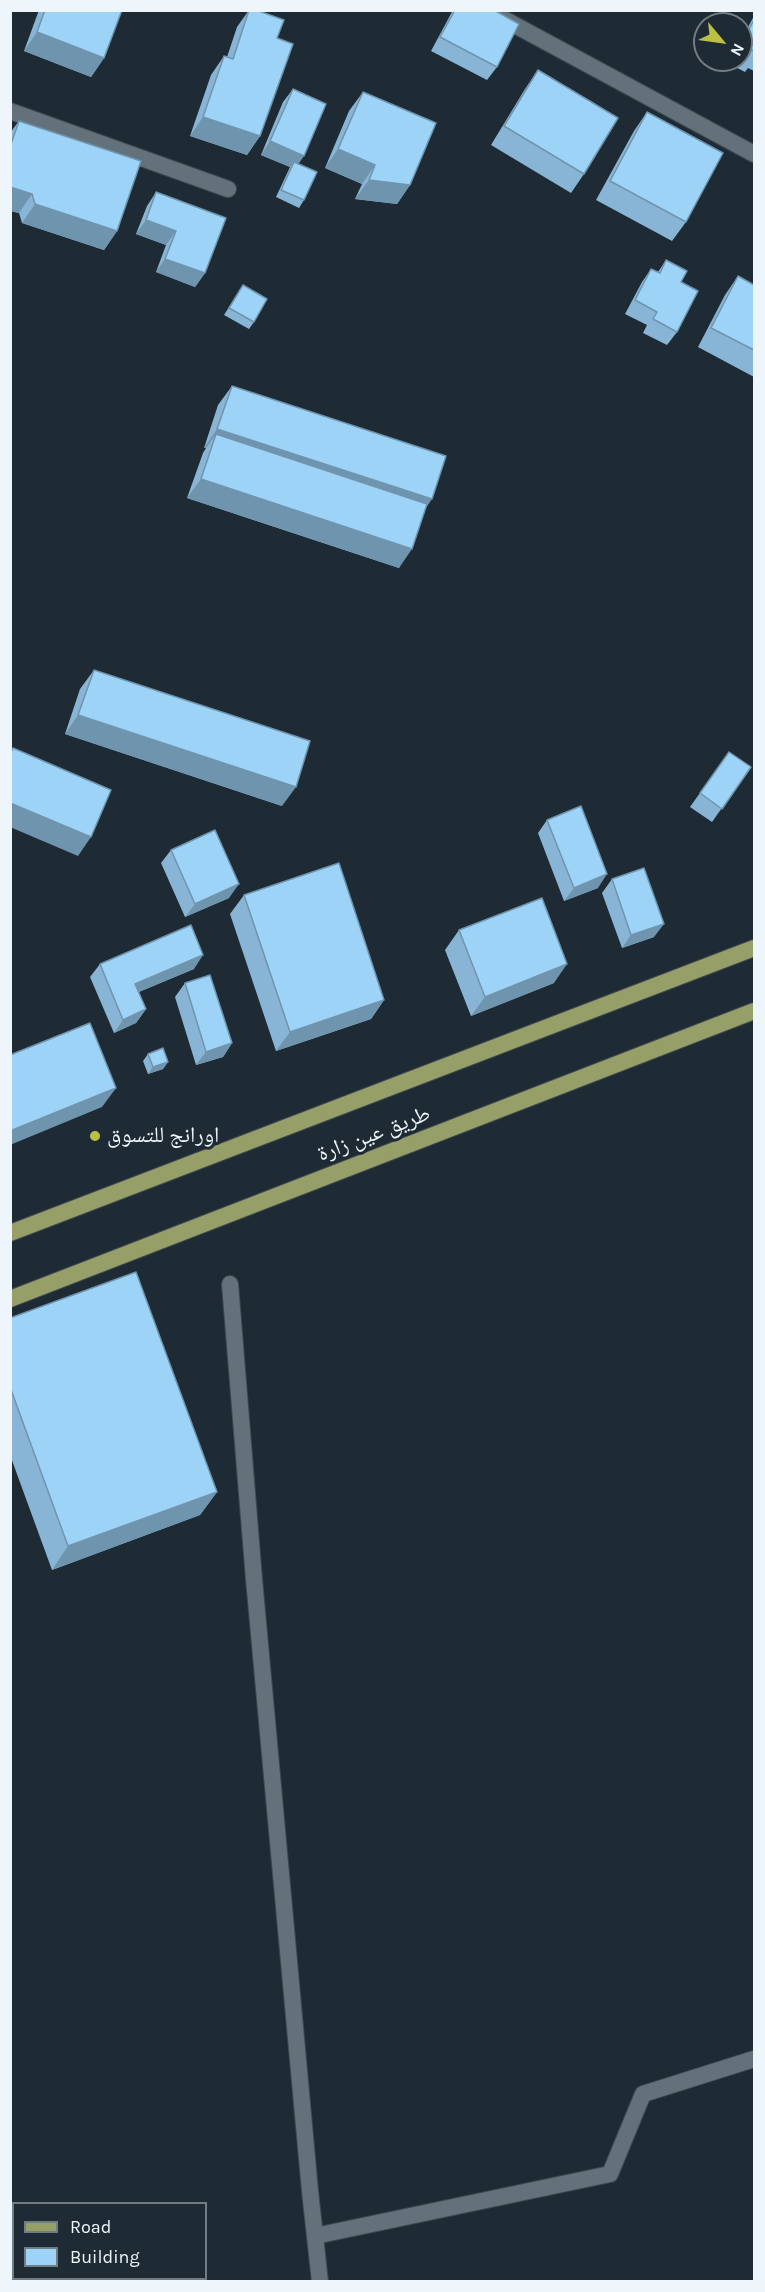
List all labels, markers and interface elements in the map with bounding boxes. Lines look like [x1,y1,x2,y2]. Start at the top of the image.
north arrow [693,12,753,72]
text: N [726,40,749,60]
street label: طريق عين زارة [314,1100,434,1168]
place label: اورانج للتسوق [107,1123,219,1149]
marker: اورانج للتسوق [88,1129,102,1143]
legend [12,2202,207,2280]
text: Road [70,2216,111,2238]
text: Building [70,2246,140,2268]

